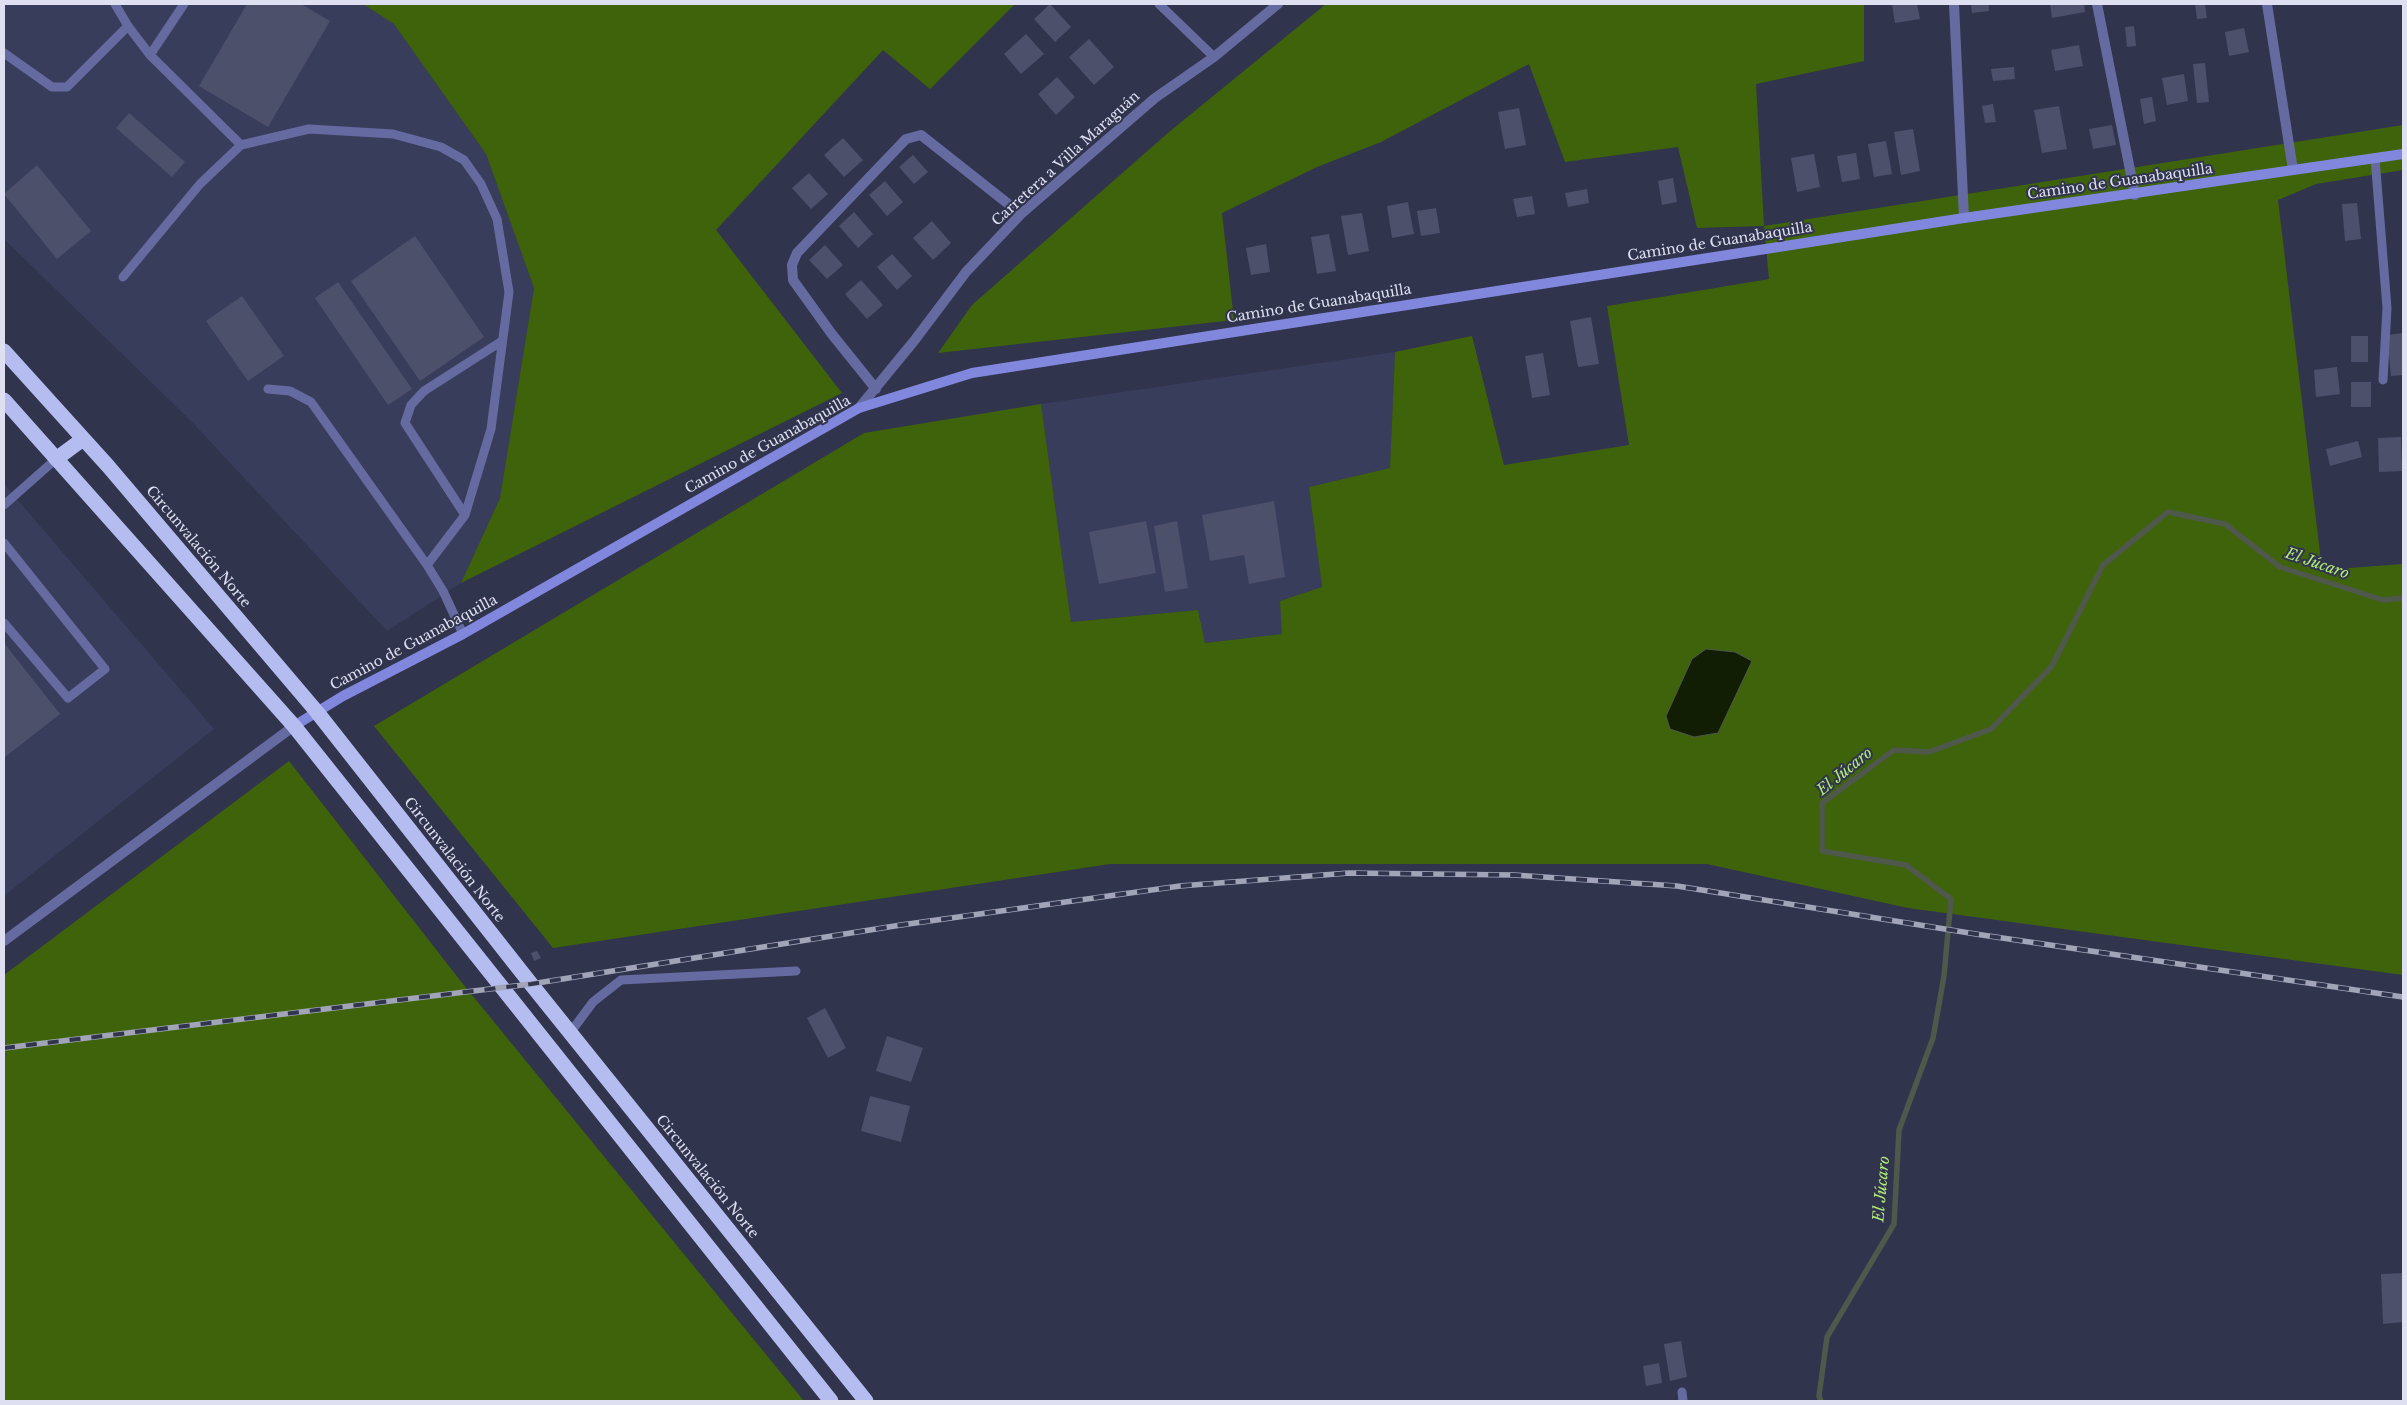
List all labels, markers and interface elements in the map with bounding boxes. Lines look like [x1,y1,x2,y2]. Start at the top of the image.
street label: Carretera a Villa Maraguán [989,88,1143,230]
street label: Camino de Guanabaquilla [2026,161,2214,203]
street label: Camino de Guanabaquilla [1626,219,1814,265]
street label: Camino de Guanabaquilla [1225,281,1413,327]
street label: Camino de Guanabaquilla [682,392,854,498]
street label: Circunvalación Norte [142,483,254,611]
water label: El Júcaro [2283,545,2351,583]
street label: Camino de Guanabaquilla [328,592,500,694]
water label: El Júcaro [1814,744,1876,800]
street label: Circunvalación Norte [400,794,508,926]
street label: Circunvalación Norte [652,1112,762,1242]
water label: El Júcaro [1870,1155,1894,1223]

